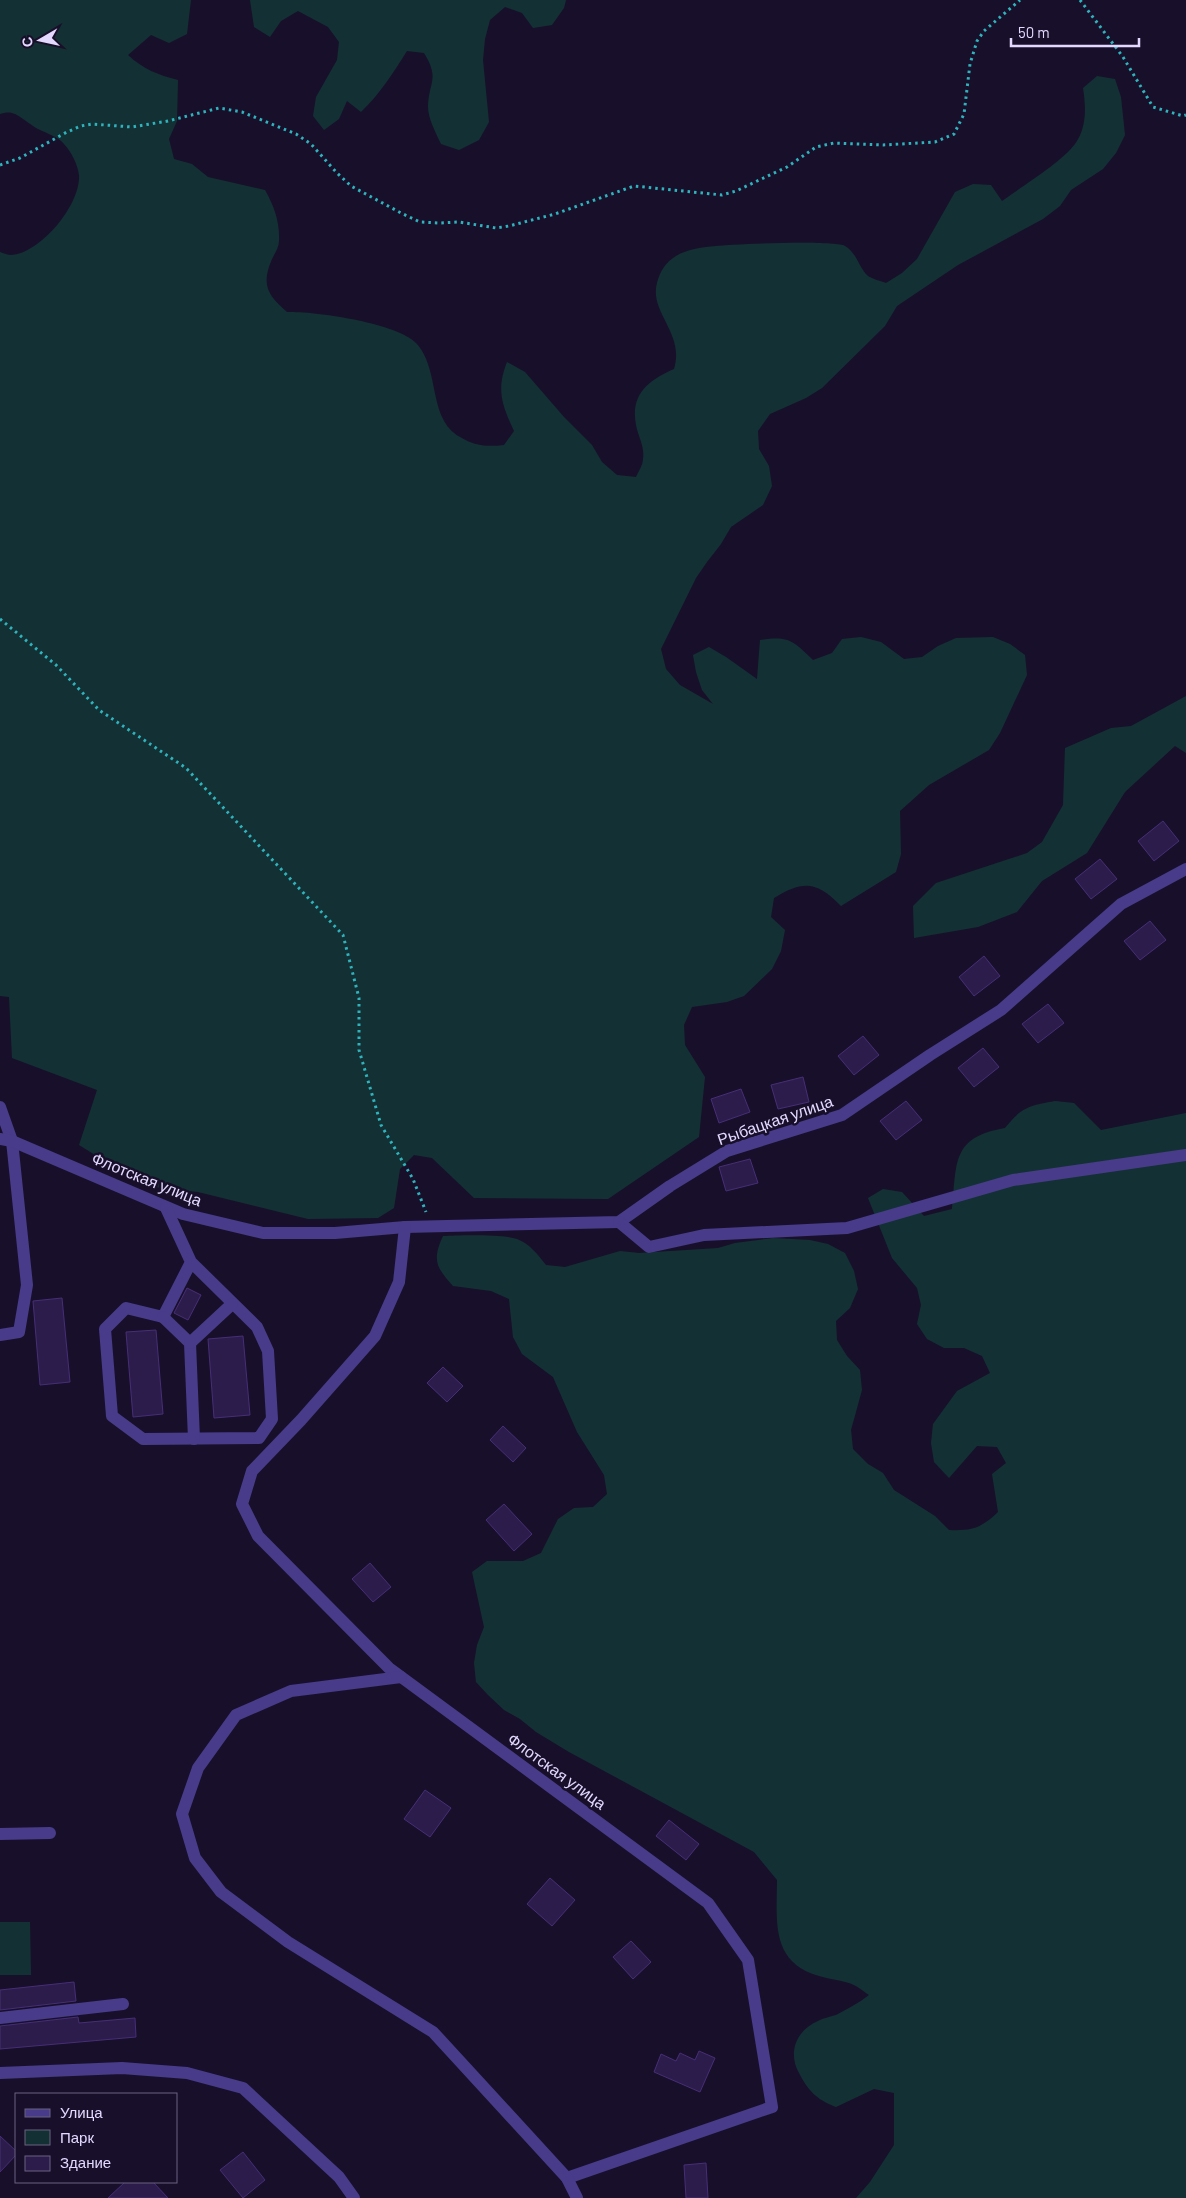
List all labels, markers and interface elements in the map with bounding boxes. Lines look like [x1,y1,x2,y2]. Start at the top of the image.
north arrow [15,15,65,65]
scale bar [1011,15,1138,47]
text: 50 m [1018,23,1050,41]
text: С [17,36,36,48]
street label: Рыбацкая улица [714,1091,835,1148]
street label: Флотская улица [89,1148,205,1209]
street label: Флотская улица [504,1729,610,1813]
legend [15,2093,178,2183]
text: Улица [60,2103,103,2121]
text: Парк [60,2128,94,2146]
text: Здание [60,2153,111,2171]

